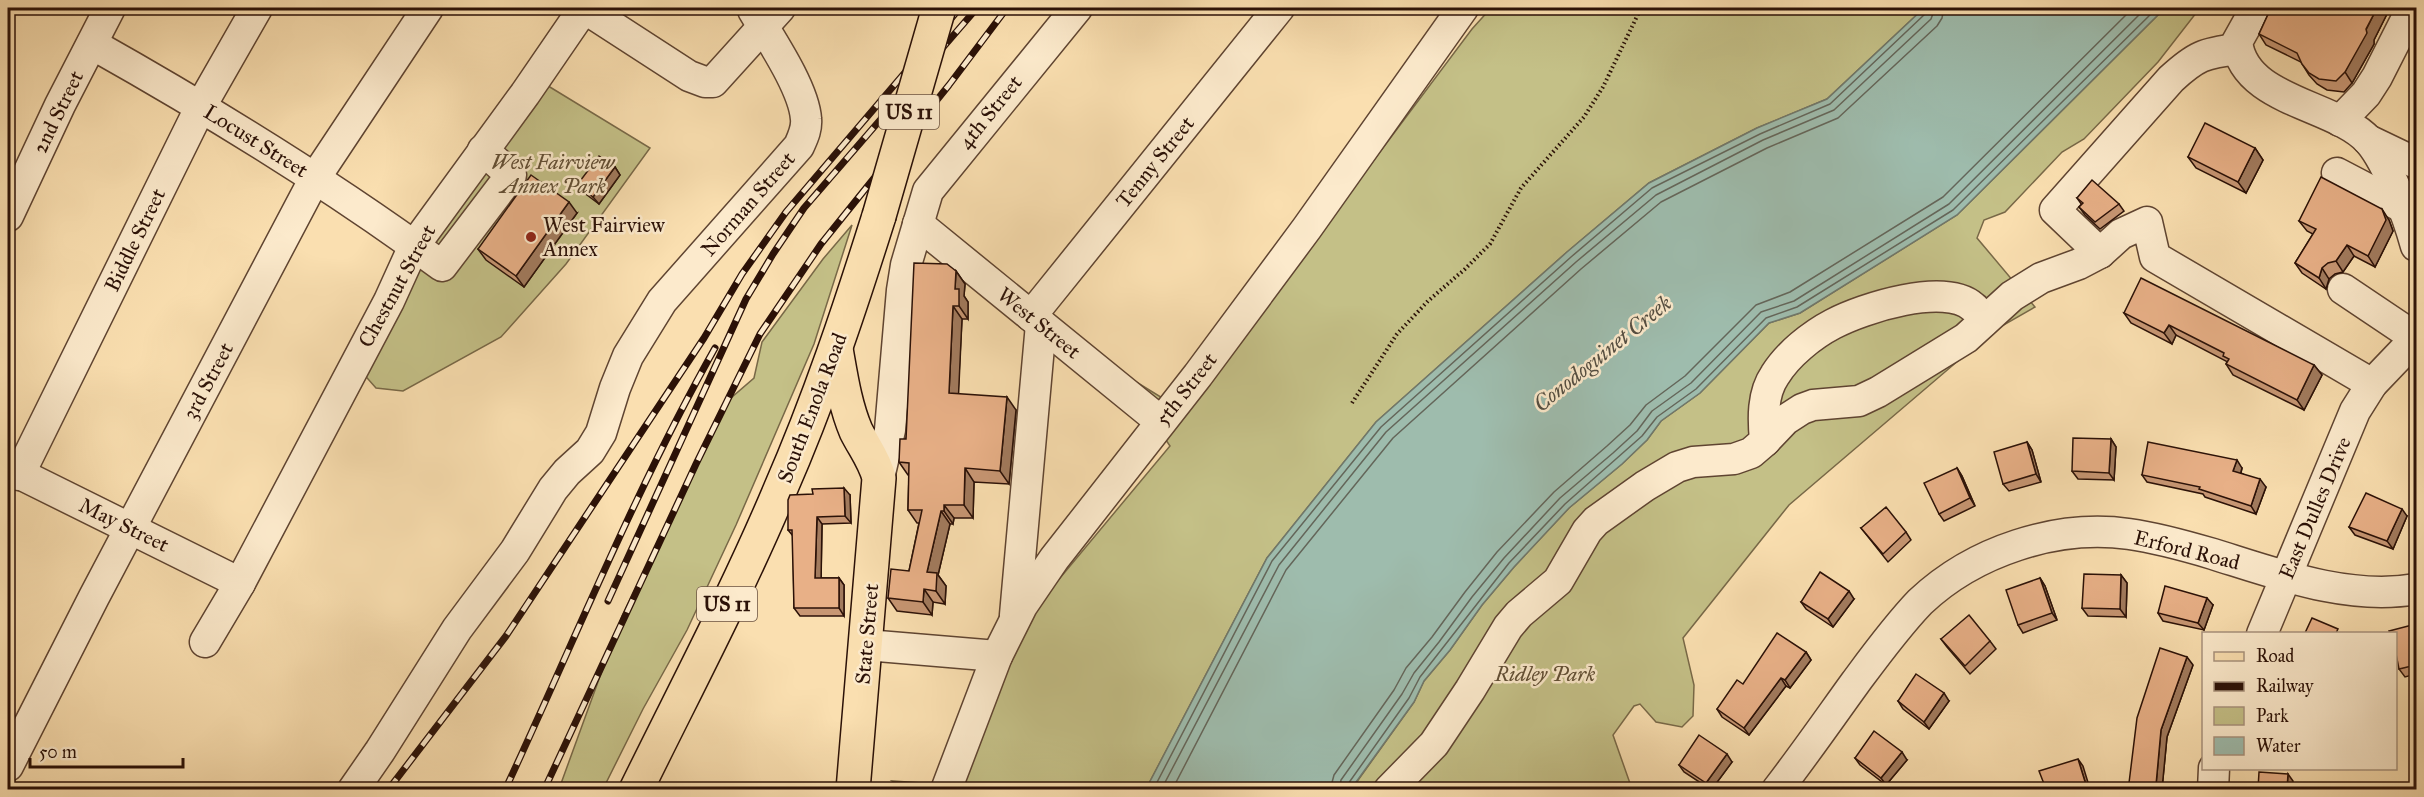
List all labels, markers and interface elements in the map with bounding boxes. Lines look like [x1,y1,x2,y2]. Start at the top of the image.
street label: 2nd Street [27,66,89,158]
street label: 4th Street [952,69,1028,154]
road number: US 11 [879,95,939,129]
street label: Locust Street [199,99,313,184]
street label: Tenny Street [1110,111,1200,213]
street label: Norman Street [695,146,801,262]
park label: West Fairview Annex Park [491,149,616,199]
street label: Biddle Street [99,184,171,296]
place label: West Fairview Annex [542,212,665,262]
street label: Chestnut Street [353,220,442,352]
marker: West Fairview Annex [524,230,538,244]
street label: West Street [992,282,1086,365]
water label: Conodoguinet Creek [1528,289,1677,417]
street label: South Enola Road [771,329,853,487]
street label: 3rd Street [177,338,239,424]
street label: 5th Street [1149,347,1223,431]
street label: East Dulles Drive [2273,433,2357,583]
street label: May Street [75,492,174,558]
street label: Erford Road [2131,524,2243,576]
street label: State Street [850,582,884,686]
road number: US 11 [697,587,757,621]
legend [2202,632,2397,770]
text: Road [2256,645,2294,667]
park label: Ridley Park [1494,661,1596,687]
text: Railway [2256,675,2314,697]
text: Park [2256,705,2289,727]
scale bar [30,731,183,769]
text: Water [2256,735,2301,757]
text: 50 m [39,741,77,763]

